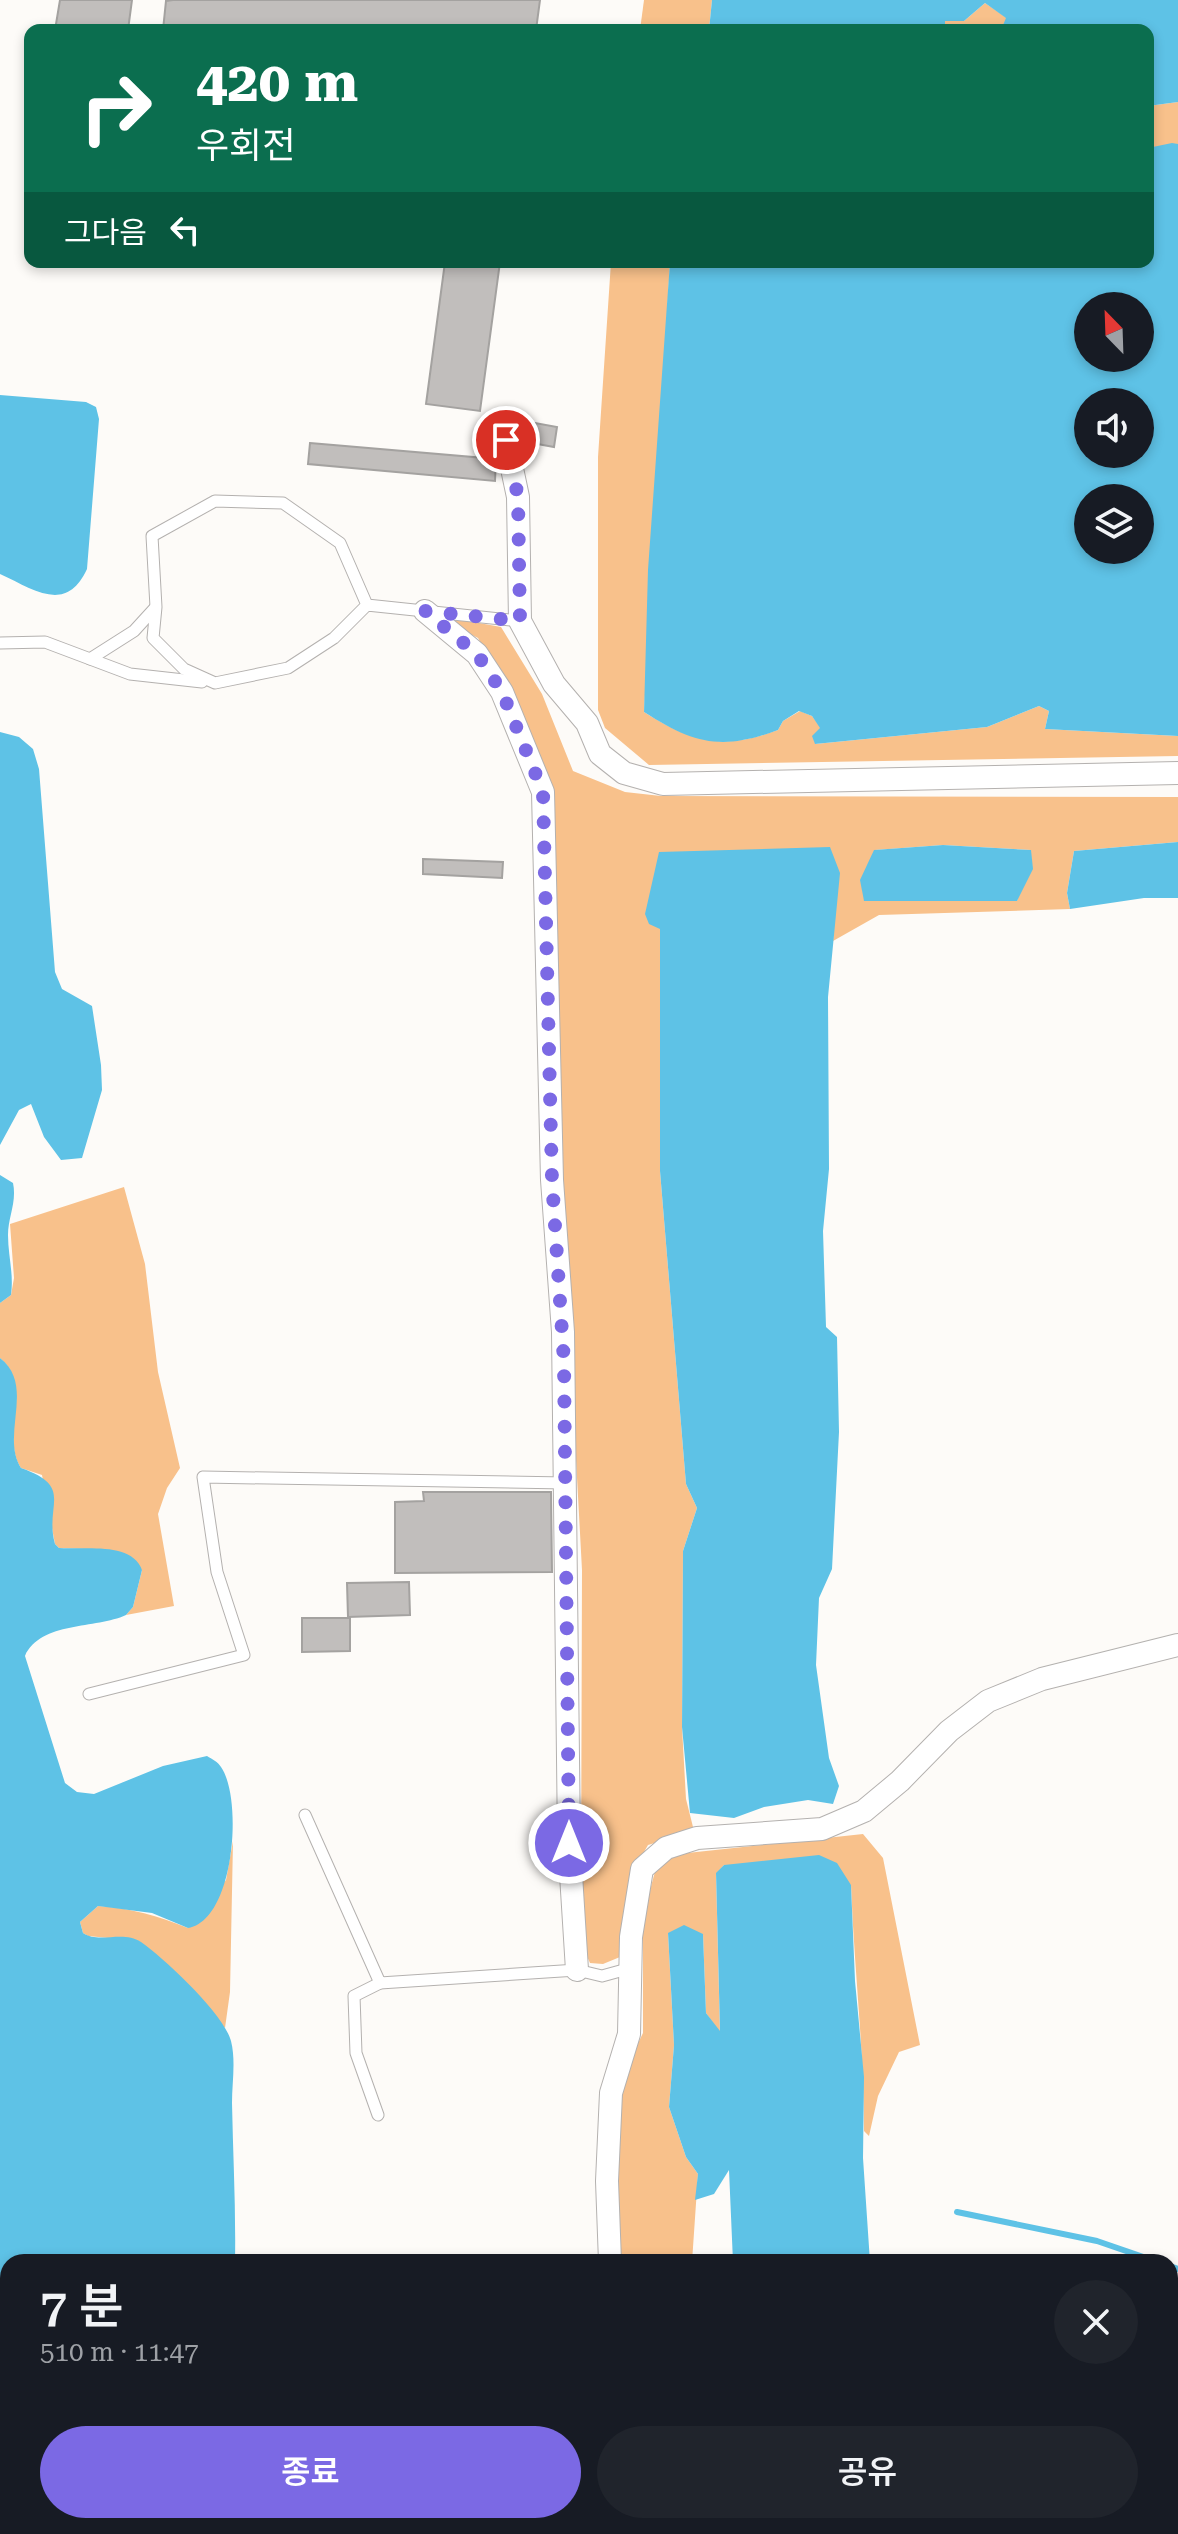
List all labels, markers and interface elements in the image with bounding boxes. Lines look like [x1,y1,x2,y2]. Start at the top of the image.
text: 420 m [196,49,358,115]
icon: right [64,56,168,160]
text: 우회전 [196,125,295,167]
icon: left [163,208,207,252]
text: 그다음 [64,215,147,250]
north arrow [1074,292,1154,372]
map controls [1074,292,1154,564]
button: sound [1074,388,1154,468]
pin [472,406,540,474]
icon: arrive [484,418,528,462]
button: layers [1074,484,1154,564]
position arrow [527,1801,611,1885]
text: 7 분 [40,2279,123,2335]
button: close [1054,2280,1138,2364]
text: 510 m · 11:47 [40,2337,199,2367]
button: 종료 [40,2426,581,2518]
button: 공유 [597,2426,1138,2518]

